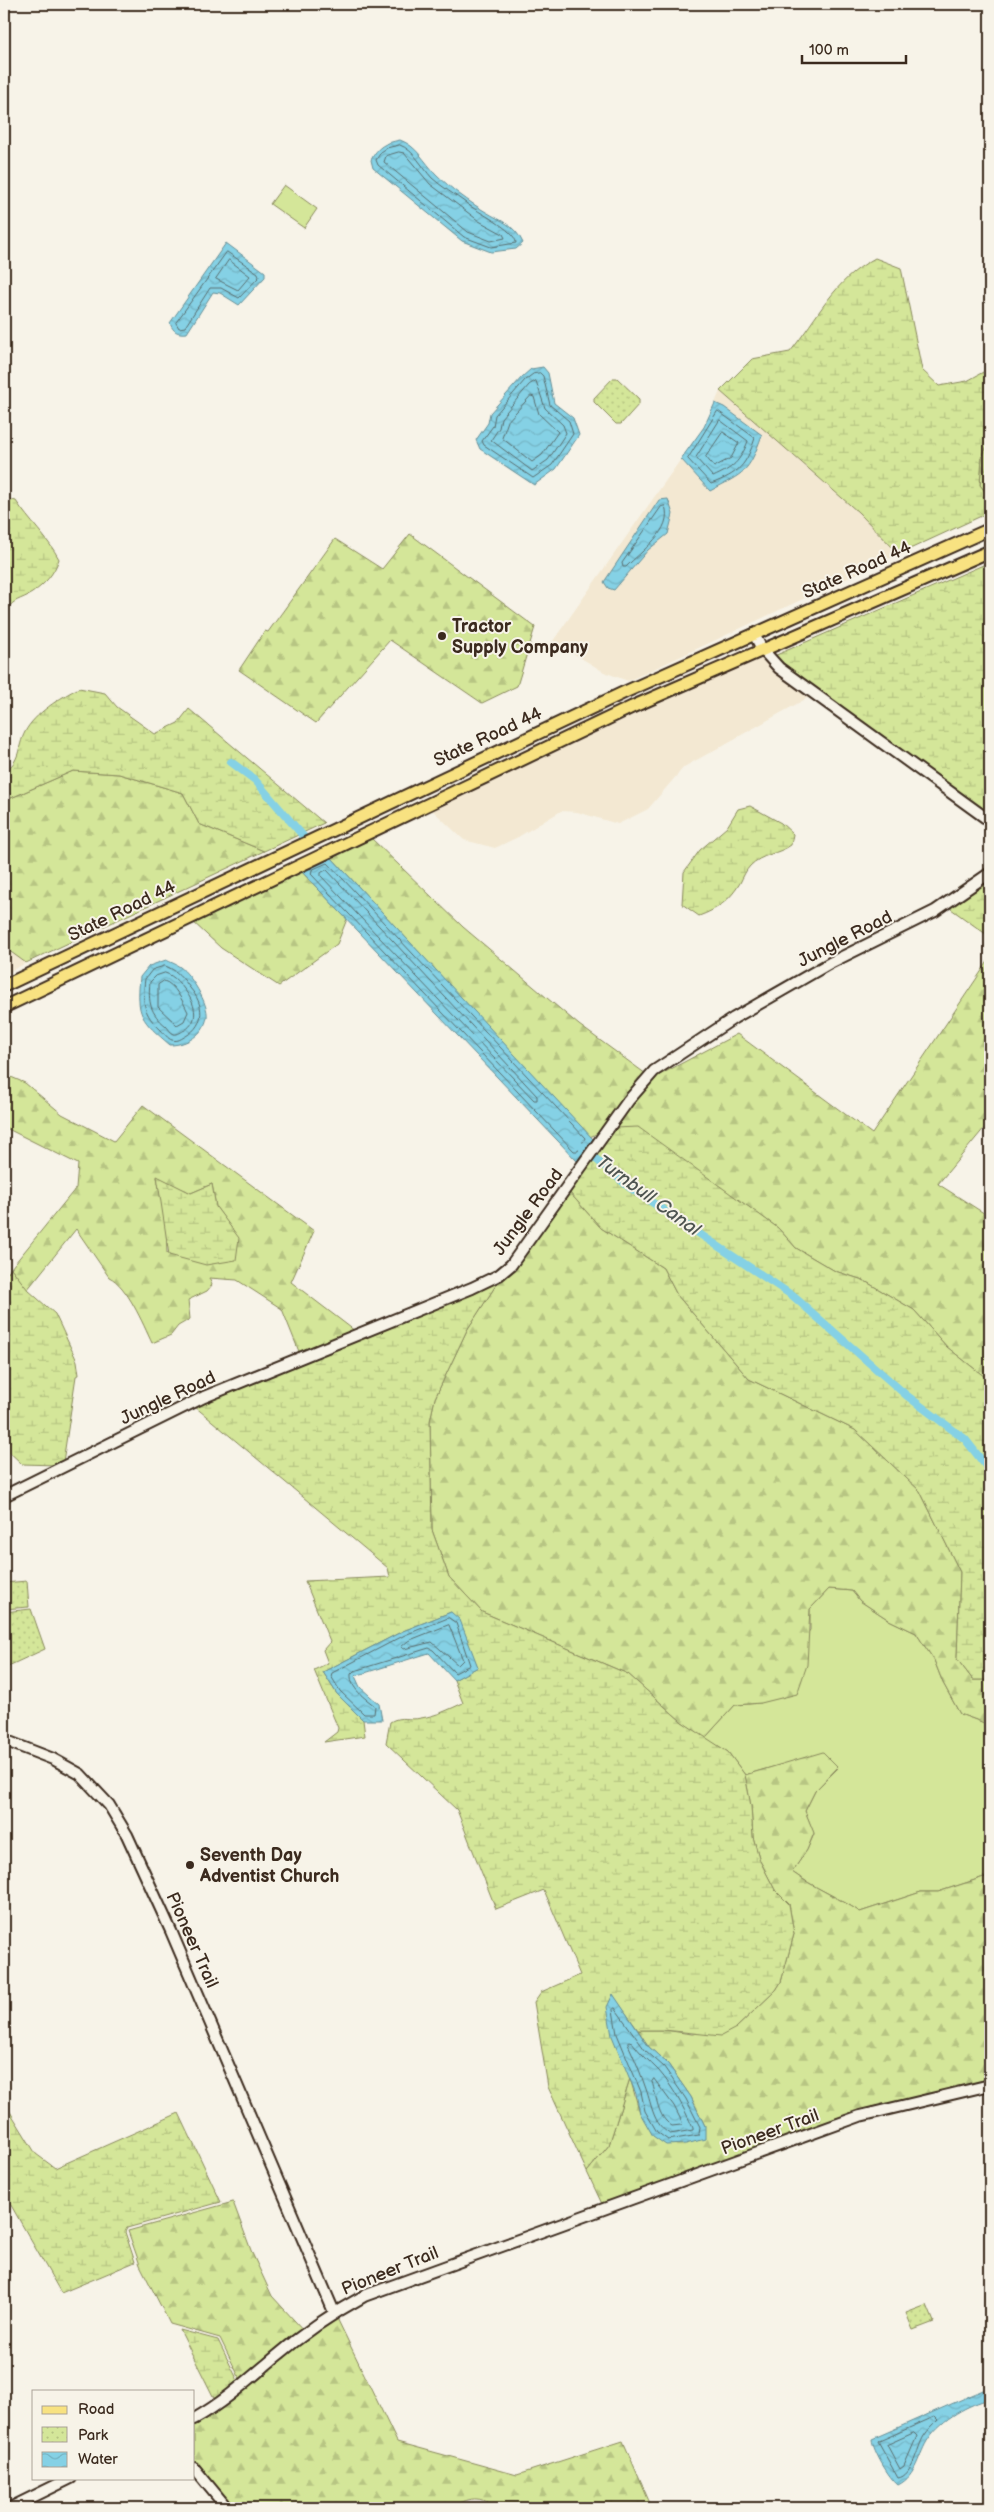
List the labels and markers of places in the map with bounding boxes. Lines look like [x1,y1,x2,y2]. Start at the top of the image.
place label: Tractor Supply Company [452,616,589,658]
marker: Tractor Supply Company [436,630,448,642]
place label: Seventh Day Adventist Church [199,1845,339,1887]
marker: Seventh Day Adventist Church [184,1859,196,1871]

